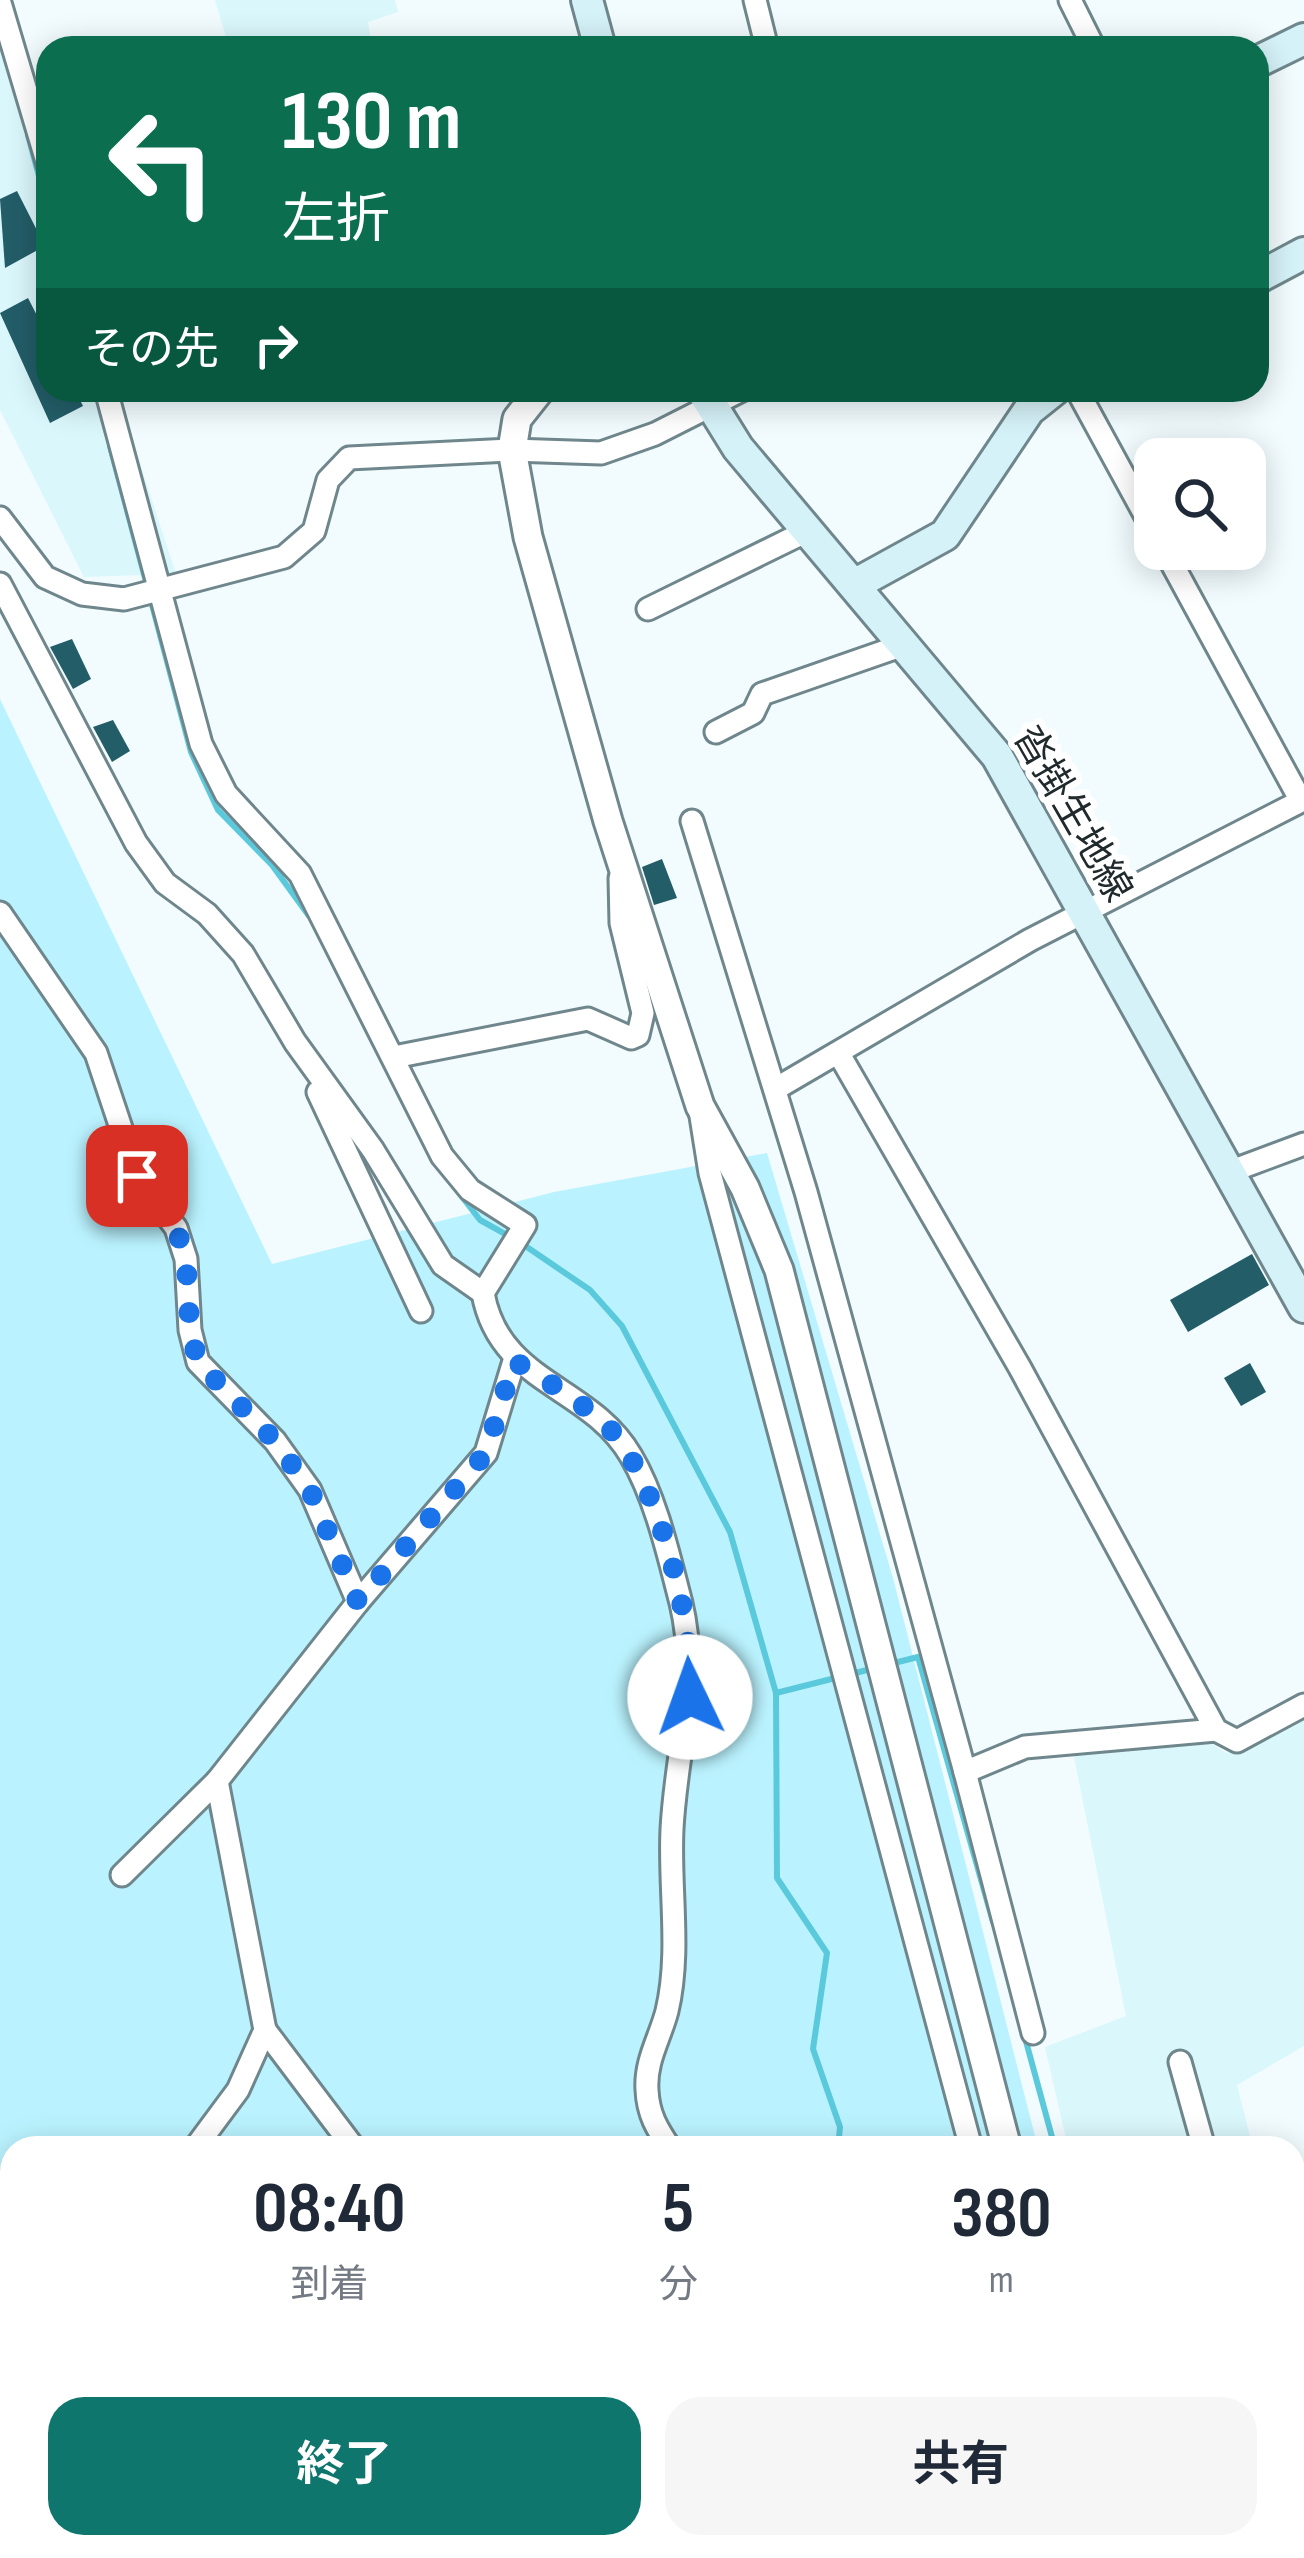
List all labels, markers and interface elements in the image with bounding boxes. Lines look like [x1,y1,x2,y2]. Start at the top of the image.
text: 130 m [282,72,461,173]
icon: left [84,84,240,240]
text: 左折 [282,188,390,253]
icon: right [243,312,309,378]
text: その先 [84,323,219,378]
map controls [1134,438,1266,570]
button: search [1134,438,1266,570]
street label: 沓掛生地線 [1003,718,1141,910]
pin [86,1125,188,1227]
icon: arrive [104,1143,170,1209]
position arrow [627,1634,753,1760]
text: 08:40 [253,2166,405,2253]
text: 5 [662,2166,694,2253]
text: 380 [951,2171,1052,2258]
text: m [989,2257,1014,2304]
text: 到着 [290,2262,368,2309]
text: 分 [659,2262,698,2309]
button: 終了 [48,2397,641,2535]
button: 共有 [665,2397,1257,2535]

